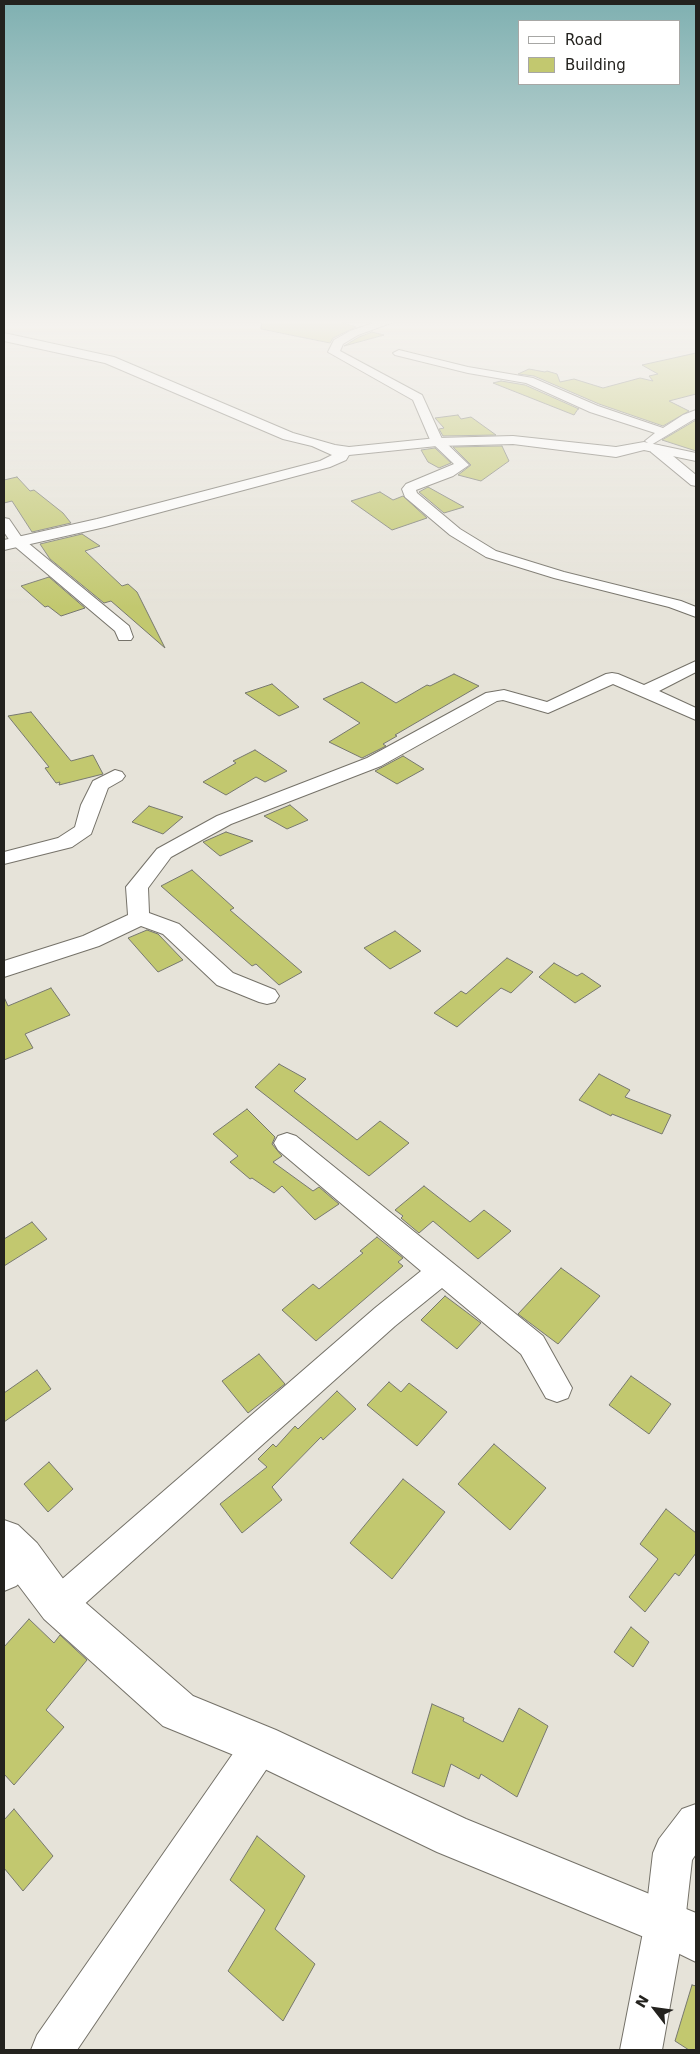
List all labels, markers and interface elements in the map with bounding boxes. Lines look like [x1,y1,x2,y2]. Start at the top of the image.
legend [518,20,680,85]
text: Road [565,31,603,49]
text: Building [565,56,626,74]
north arrow [630,1984,680,2034]
text: N [632,1992,652,2011]

